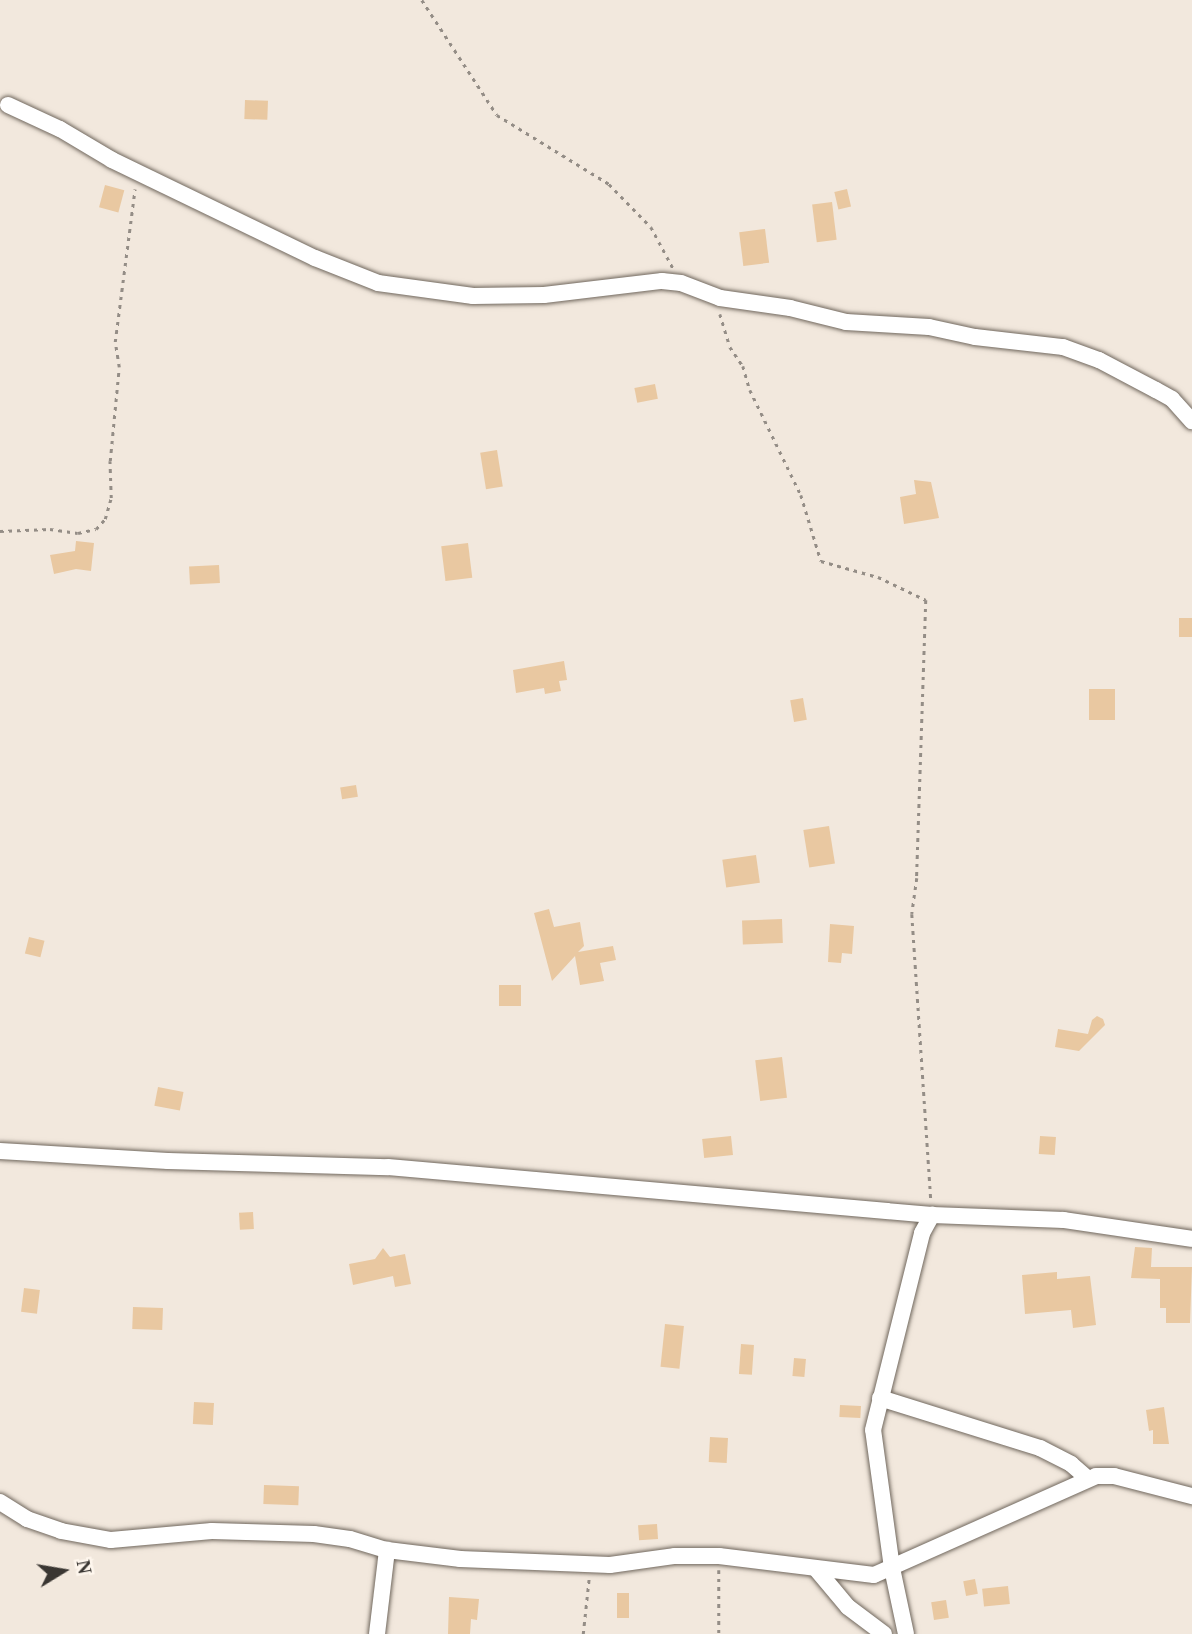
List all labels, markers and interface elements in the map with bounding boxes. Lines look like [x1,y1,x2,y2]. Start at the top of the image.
north arrow [28,1536,98,1606]
text: N [72,1558,96,1576]

